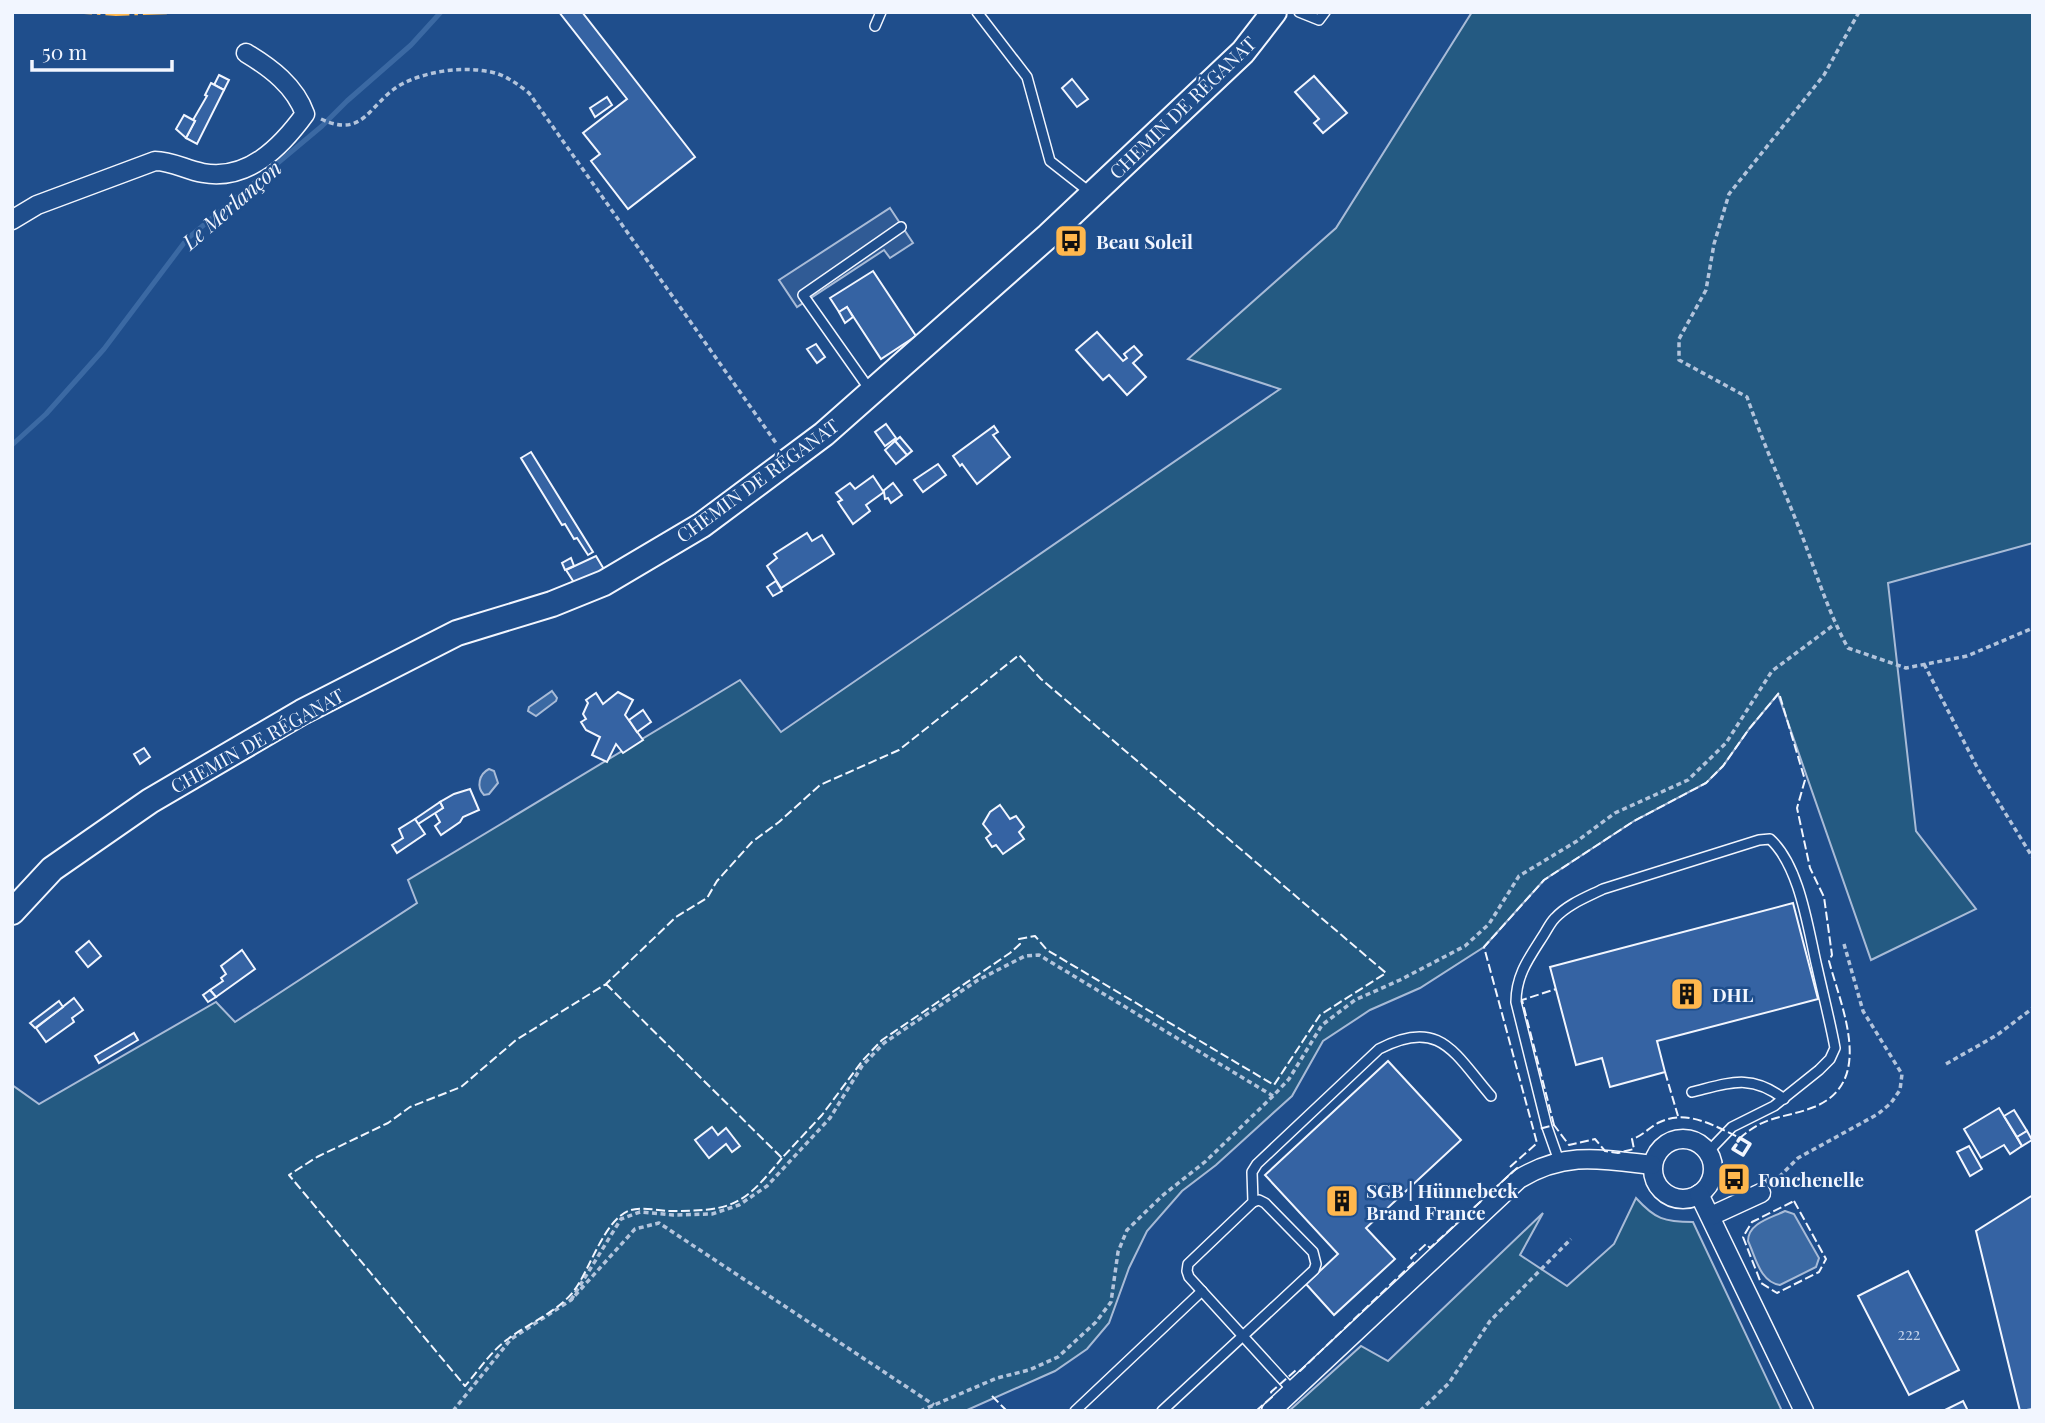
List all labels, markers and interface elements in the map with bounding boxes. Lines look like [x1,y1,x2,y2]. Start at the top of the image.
scale bar [32,28,172,72]
street label: CHEMIN DE RÉGANAT [1103,30,1261,184]
text: 50 m [42,37,88,65]
water label: Le Merlançon [175,153,287,255]
bus stop icon: Beau Soleil [1052,222,1090,260]
place label: Beau Soleil [1096,228,1193,254]
street label: CHEMIN DE RÉGANAT [670,412,844,548]
street label: CHEMIN DE RÉGANAT [165,681,349,799]
building icon: DHL [1668,975,1706,1013]
place label: DHL [1712,981,1754,1007]
bus stop icon: Fonchenelle [1715,1160,1753,1198]
place label: Fonchenelle [1758,1166,1864,1192]
place label: SGB | Hünnebeck Brand France [1366,1177,1519,1225]
building icon: SGB | Hünnebeck Brand France [1323,1182,1361,1220]
house number: 222 [1898,1323,1921,1344]

